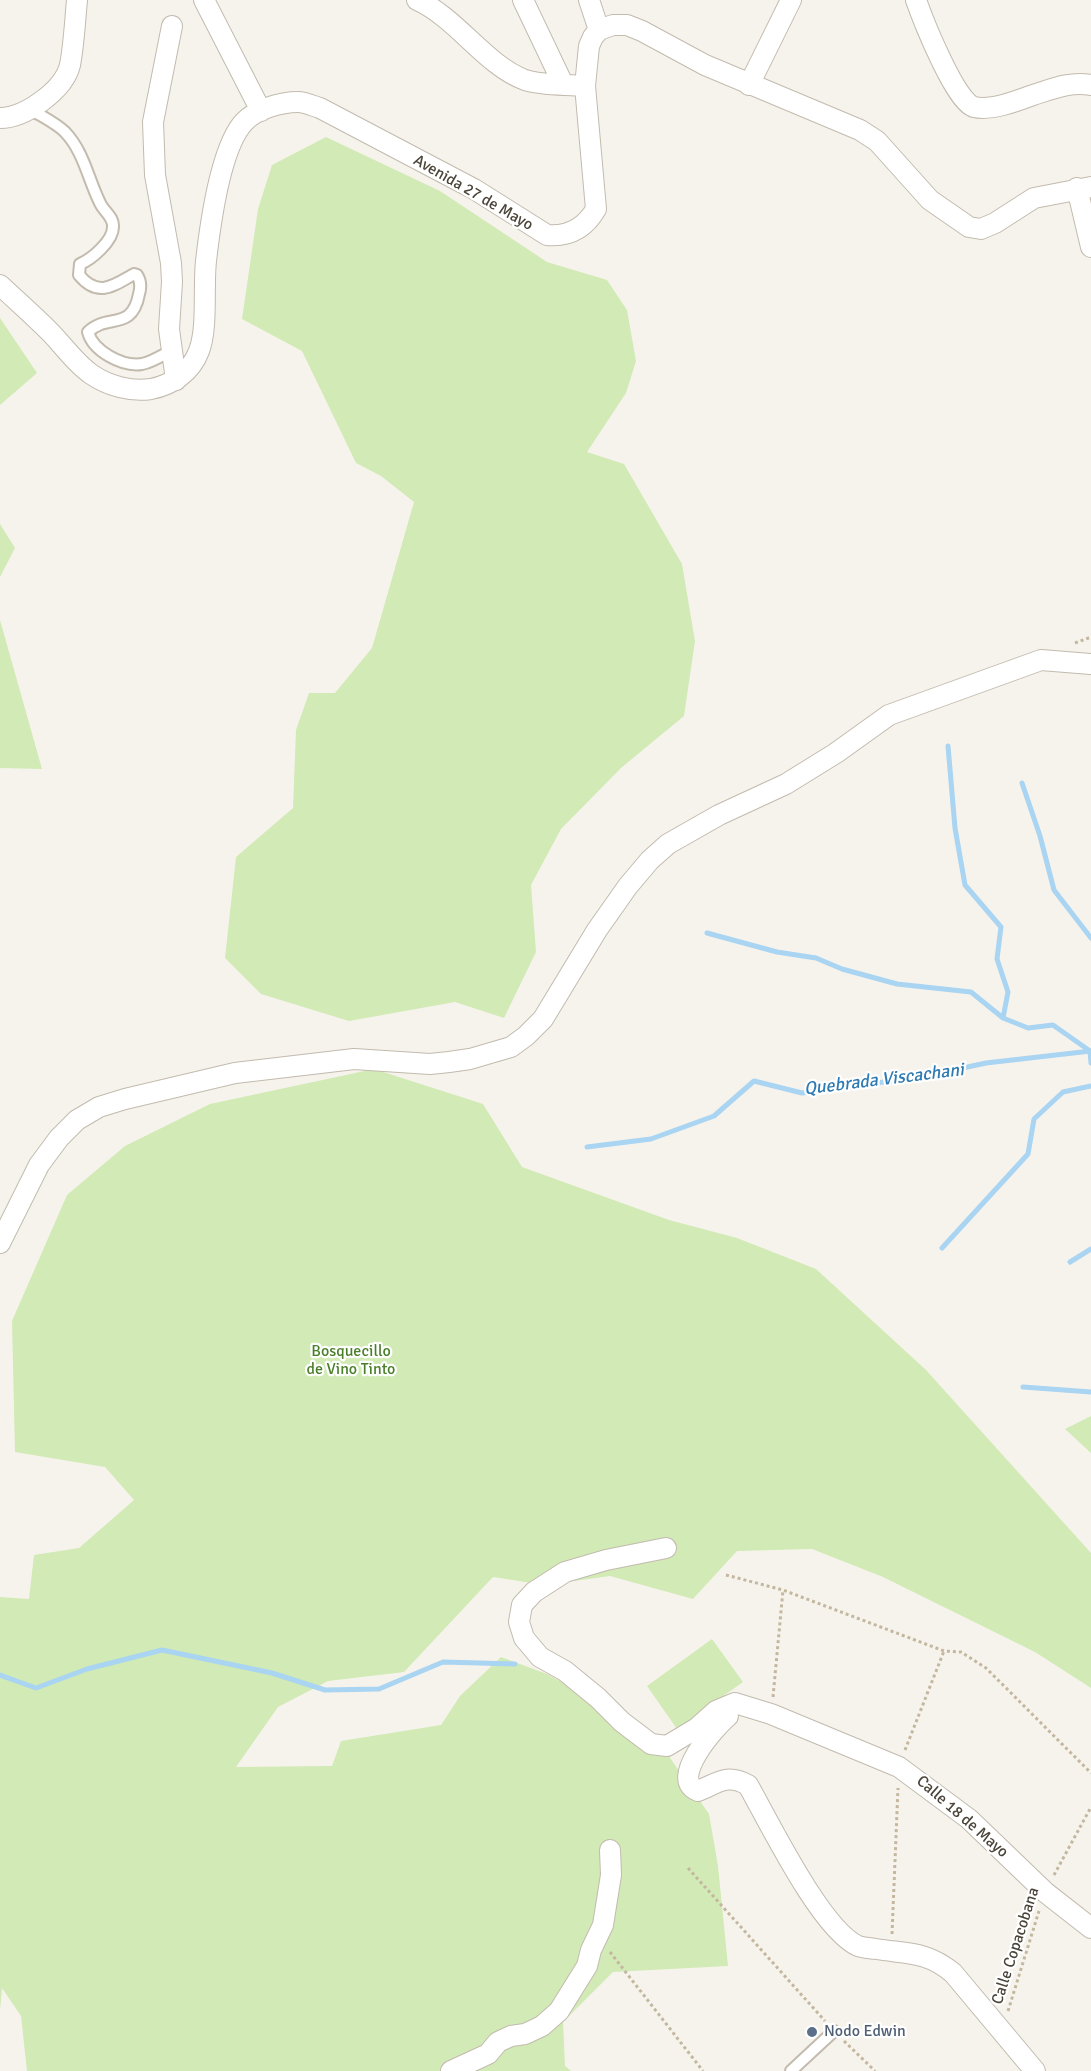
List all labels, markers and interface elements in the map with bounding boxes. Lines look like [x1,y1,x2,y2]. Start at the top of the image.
street label: Avenida 27 de Mayo [410,151,536,235]
water label: Quebrada Viscachani [803,1059,965,1101]
park label: Bosquecillo de Vino Tinto [307,1342,395,1380]
street label: Calle 18 de Mayo [912,1772,1012,1862]
street label: Calle Copacobana [988,1885,1044,2007]
place label: Nodo Edwin [824,2022,906,2042]
marker: Nodo Edwin [805,2025,819,2039]

